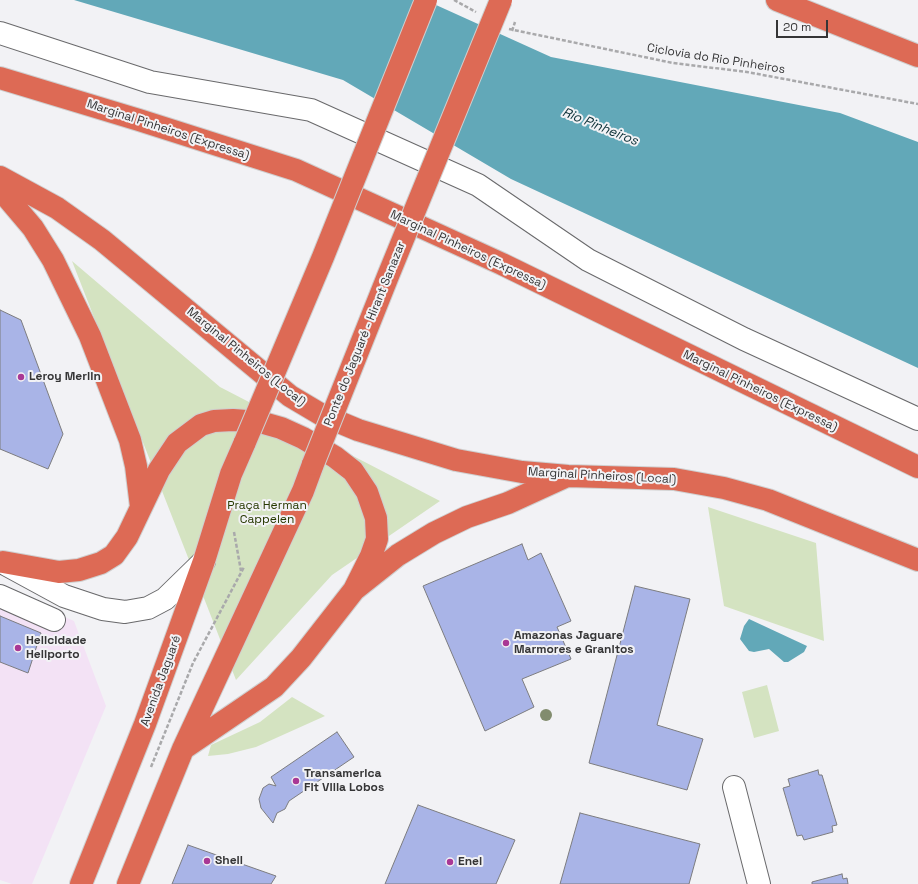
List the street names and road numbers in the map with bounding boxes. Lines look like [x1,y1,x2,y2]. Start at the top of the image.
street label: Ciclovia do Rio Pinheiros [646,41,786,77]
street label: Marginal Pinheiros (Expressa) [85,97,251,163]
street label: Marginal Pinheiros (Expressa) [388,208,548,292]
street label: Ponte do Jaguaré - Hirant Sanazar [321,240,409,428]
street label: Marginal Pinheiros (Local) [184,305,308,409]
street label: Marginal Pinheiros (Expressa) [680,347,840,435]
street label: Marginal Pinheiros (Local) [527,465,677,487]
street label: Avenida Jaguaré [138,634,184,728]

